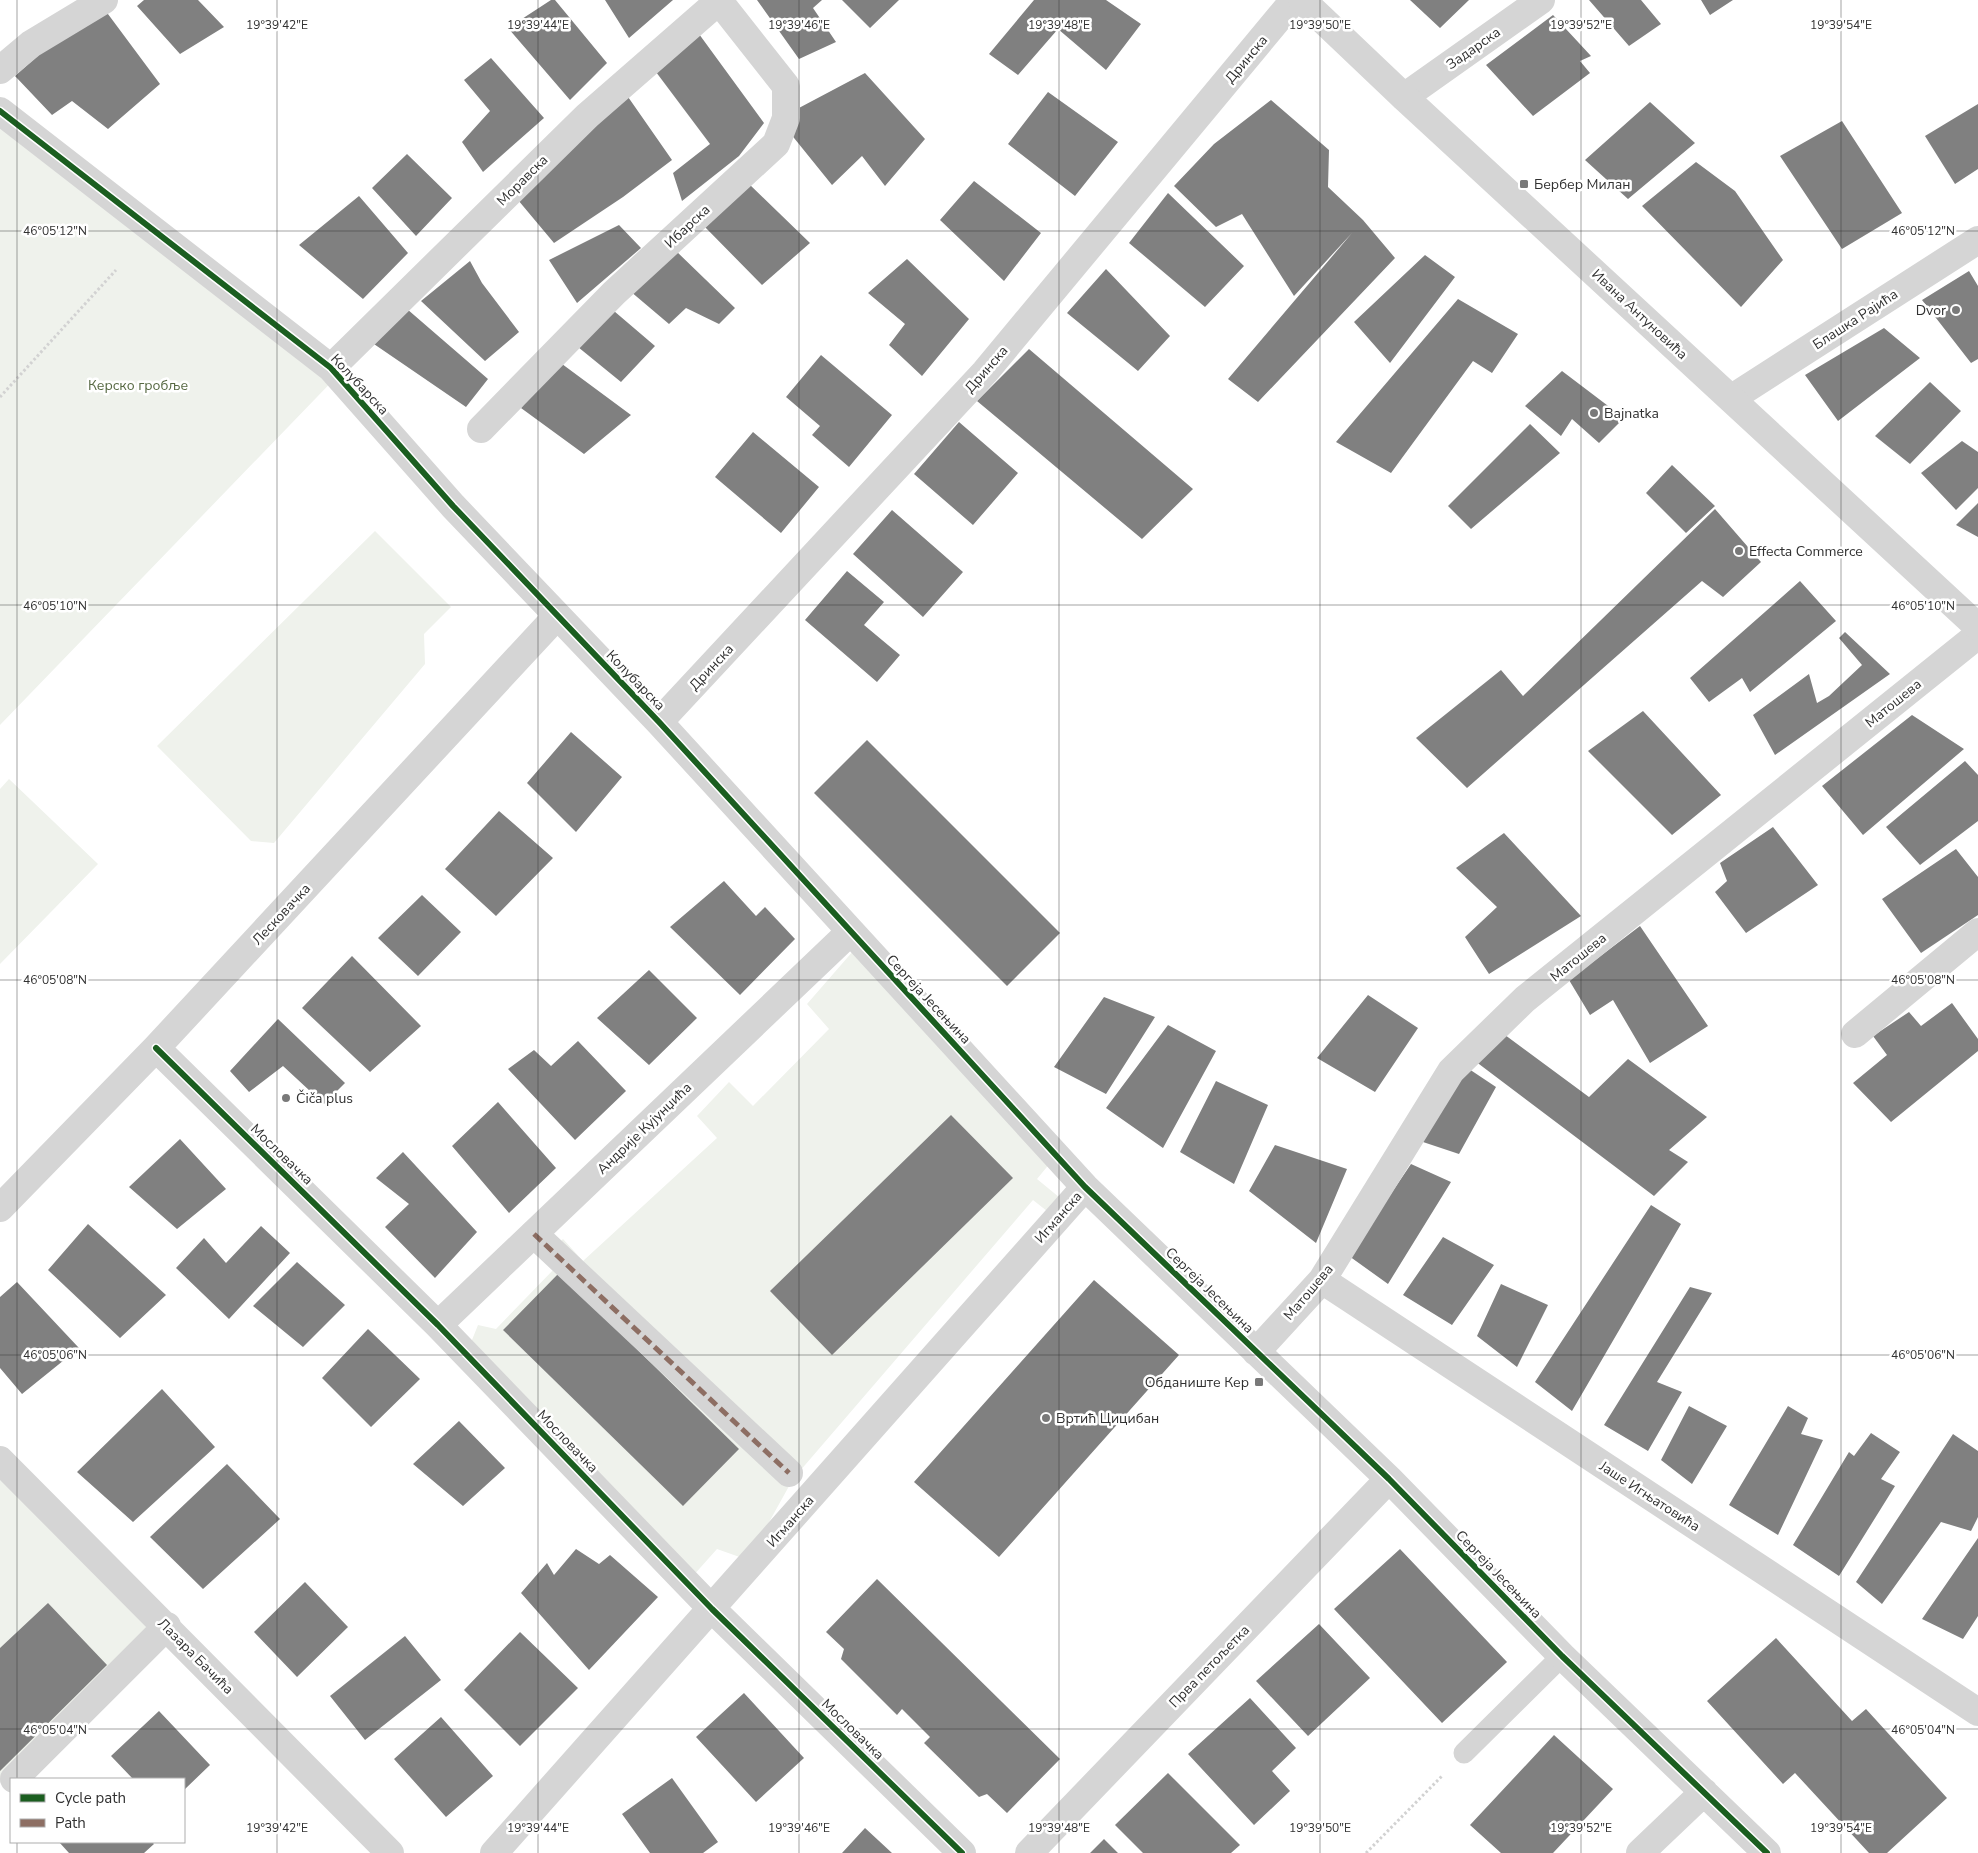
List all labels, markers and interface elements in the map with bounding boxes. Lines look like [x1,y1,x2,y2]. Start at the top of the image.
text: 19°39'42"E [246,17,308,33]
text: 19°39'44"E [507,17,569,33]
text: 19°39'46"E [768,17,830,33]
text: 19°39'48"E [1028,17,1090,33]
text: 19°39'50"E [1289,17,1351,33]
text: 19°39'52"E [1550,17,1612,33]
text: 19°39'54"E [1810,17,1872,33]
street label: Задарска [1442,23,1504,74]
street label: Дринска [1221,31,1272,87]
street label: Моравска [493,151,552,210]
place label: Бербер Милан [1534,175,1631,194]
marker: Бербер Милан [1518,178,1530,190]
street label: Ибарска [661,200,714,252]
text: 46°05'12"N [23,223,87,239]
text: 46°05'12"N [1891,223,1955,239]
street label: Ивана Антуновића [1588,265,1692,364]
street label: Блашка Рајића [1809,285,1902,354]
place label: Dvor [1916,301,1946,320]
marker: Dvor [1950,304,1962,316]
street label: Дринска [960,342,1012,397]
street label: Колубарска [326,350,393,419]
park label: Керско гробље [88,376,188,395]
place label: Bajnatka [1604,404,1659,423]
marker: Bajnatka [1588,407,1600,419]
place label: Effecta Commerce [1749,542,1863,561]
marker: Effecta Commerce [1733,545,1745,557]
text: 46°05'10"N [23,598,87,614]
text: 46°05'10"N [1891,598,1955,614]
street label: Дринска [685,640,738,695]
street label: Колубарска [602,646,669,715]
street label: Матошева [1861,675,1926,732]
street label: Лесковачка [248,879,315,949]
street label: Матошева [1546,929,1611,986]
street label: Сергеја Јесењина [882,950,975,1048]
text: 46°05'08"N [23,972,87,988]
text: 46°05'08"N [1891,972,1955,988]
street label: Андрије Кујунџића [593,1078,696,1179]
place label: Čiča plus [296,1089,353,1108]
marker: Čiča plus [280,1092,292,1104]
street label: Мословачка [246,1120,317,1189]
street label: Игманска [1031,1187,1086,1247]
street label: Сергеја Јесењина [1161,1243,1258,1337]
street label: Матошева [1279,1260,1337,1324]
text: 46°05'06"N [23,1347,87,1363]
text: 46°05'06"N [1891,1347,1955,1363]
place label: Обданиште Кер [1145,1373,1249,1392]
marker: Обданиште Кер [1253,1376,1265,1388]
street label: Мословачка [533,1406,602,1477]
place label: Вртић Цицибан [1056,1409,1159,1428]
marker: Вртић Цицибан [1040,1412,1052,1424]
street label: Јаше Игњатовића [1595,1456,1704,1536]
street label: Игманска [763,1491,818,1551]
street label: Сергеја Јесењина [1452,1526,1546,1623]
street label: Лазара Бачића [154,1614,238,1698]
street label: Прва петољетка [1165,1621,1254,1712]
street label: Мословачка [817,1695,888,1764]
text: 46°05'04"N [23,1722,87,1738]
text: 46°05'04"N [1891,1722,1955,1738]
legend [10,1778,185,1843]
text: Cycle path [55,1788,126,1808]
text: Path [55,1813,86,1833]
text: 19°39'42"E [246,1820,308,1836]
text: 19°39'44"E [507,1820,569,1836]
text: 19°39'46"E [768,1820,830,1836]
text: 19°39'48"E [1028,1820,1090,1836]
text: 19°39'50"E [1289,1820,1351,1836]
text: 19°39'52"E [1550,1820,1612,1836]
text: 19°39'54"E [1810,1820,1872,1836]

